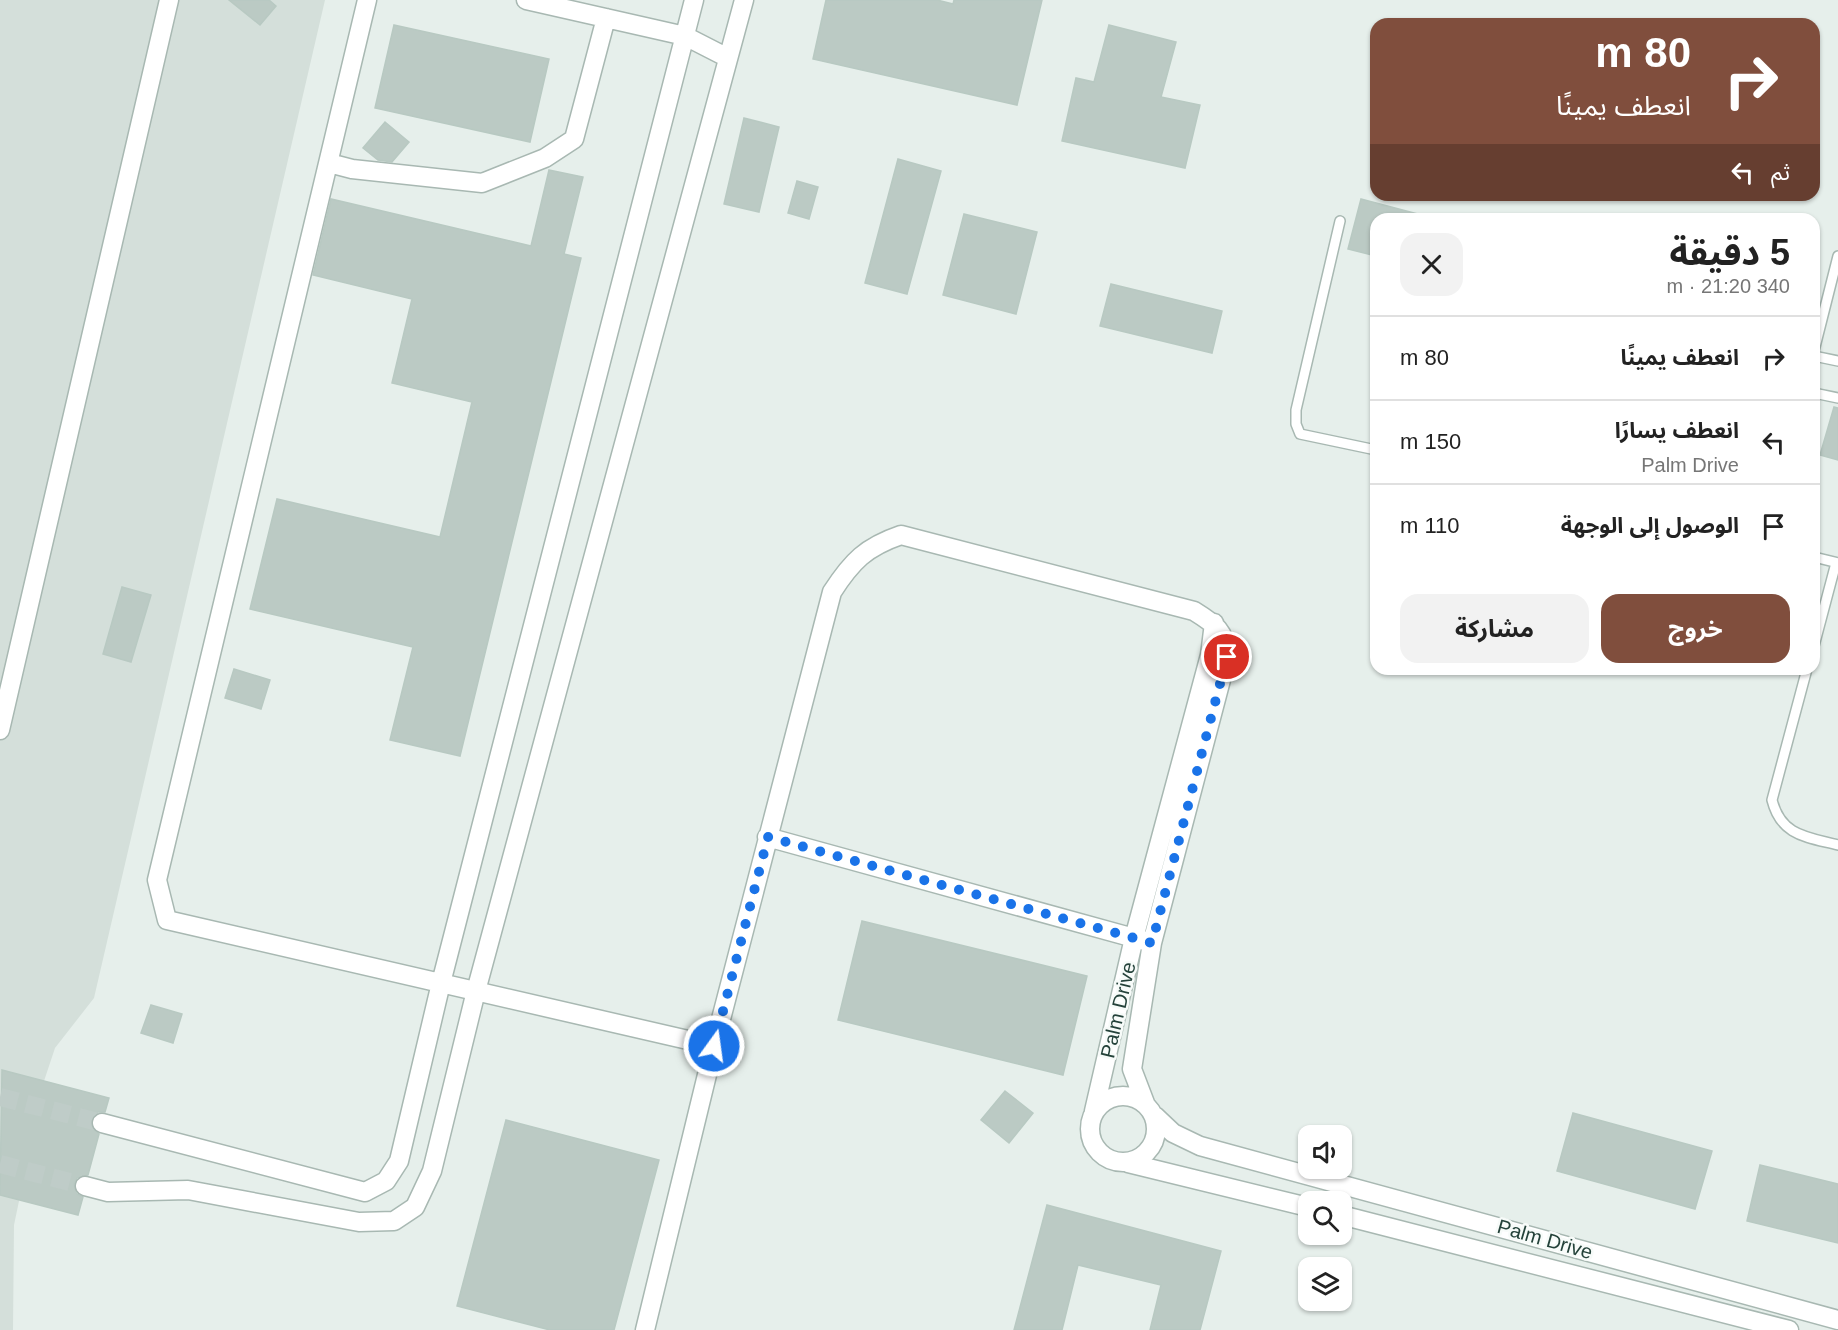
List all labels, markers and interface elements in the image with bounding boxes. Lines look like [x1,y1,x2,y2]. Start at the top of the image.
text: 80 m [1595,29,1691,76]
icon: right [1712,42,1790,120]
text: انعطف يمينًا [1556,91,1691,121]
icon: left [1726,156,1759,189]
text: ثم [1771,160,1790,185]
text: 5 دقيقة [1669,232,1790,273]
button: close [1400,233,1463,296]
text: 340 m · 21:20 [1667,275,1790,297]
icon: right [1757,342,1790,375]
text: 80 m [1400,345,1449,370]
text: انعطف يمينًا [1620,345,1739,370]
text: انعطف يسارًا [1615,418,1739,443]
icon: left [1757,426,1790,459]
text: 150 m [1400,429,1461,454]
text: Palm Drive [1641,454,1739,476]
icon: arrive [1757,510,1790,543]
text: 110 m [1400,513,1460,538]
text: الوصول إلى الوجهة [1561,513,1739,538]
button: مشاركة [1400,594,1589,663]
button: خروج [1601,594,1790,663]
pin [1201,631,1252,682]
icon: arrive [1210,640,1243,673]
street label: Palm Drive [1096,960,1140,1060]
position arrow [682,1014,746,1078]
map controls [1298,1125,1352,1311]
button: sound [1298,1125,1352,1179]
button: search [1298,1191,1352,1245]
street label: Palm Drive [1495,1215,1595,1263]
button: layers [1298,1257,1352,1311]

